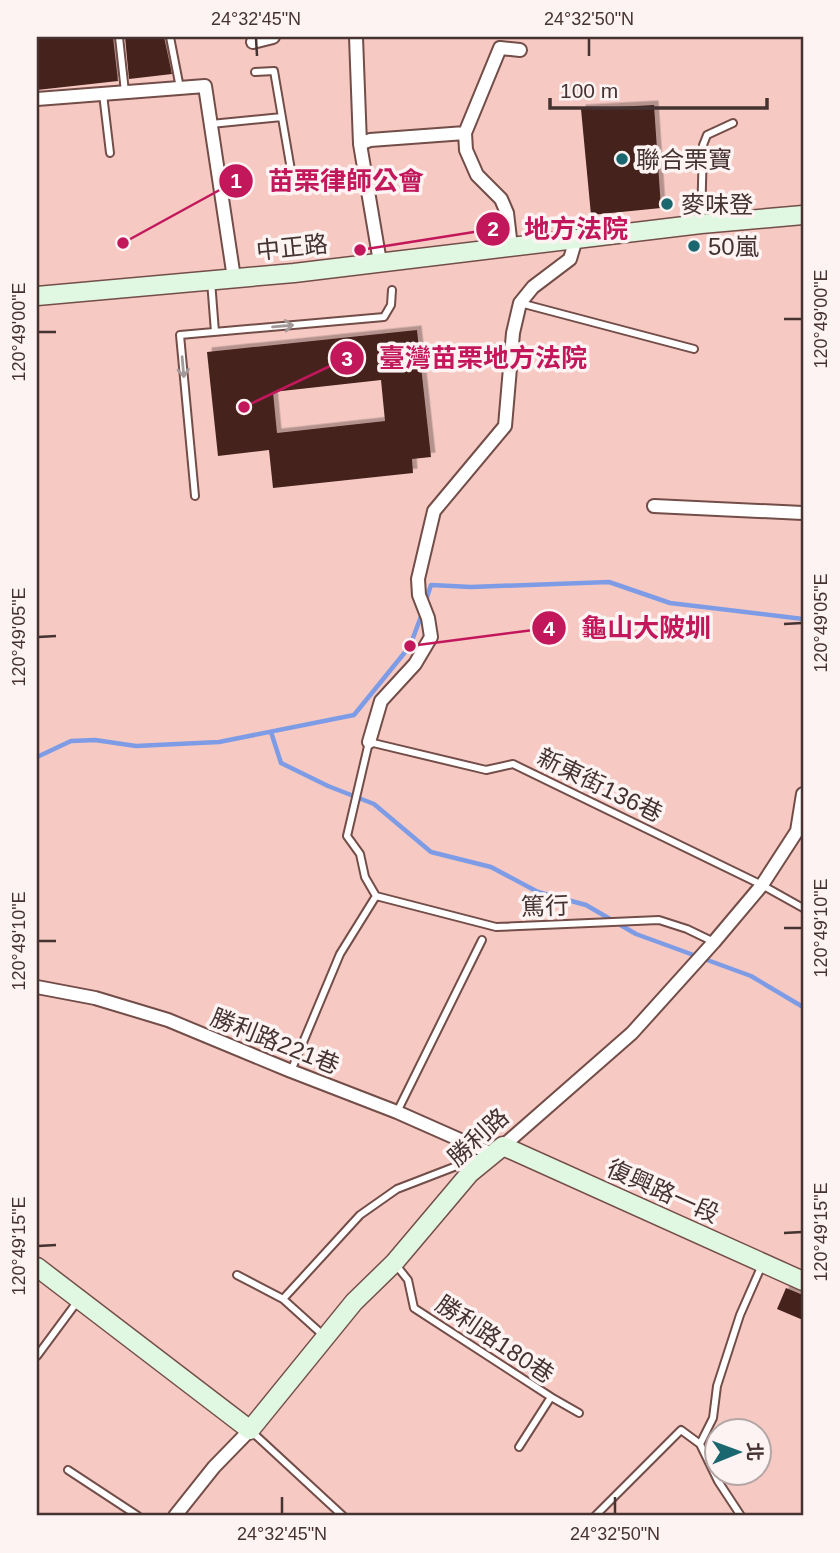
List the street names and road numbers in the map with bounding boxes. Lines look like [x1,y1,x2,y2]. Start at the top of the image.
street label: 中正路 [255,230,329,264]
street label: 新東街136巷 [533,743,667,827]
street label: 篤行 [521,892,569,920]
street label: 勝利路221巷 [207,1003,343,1079]
street label: 勝利路 [442,1103,514,1171]
street label: 復興路一段 [603,1154,723,1228]
street label: 勝利路180巷 [431,1290,559,1388]

